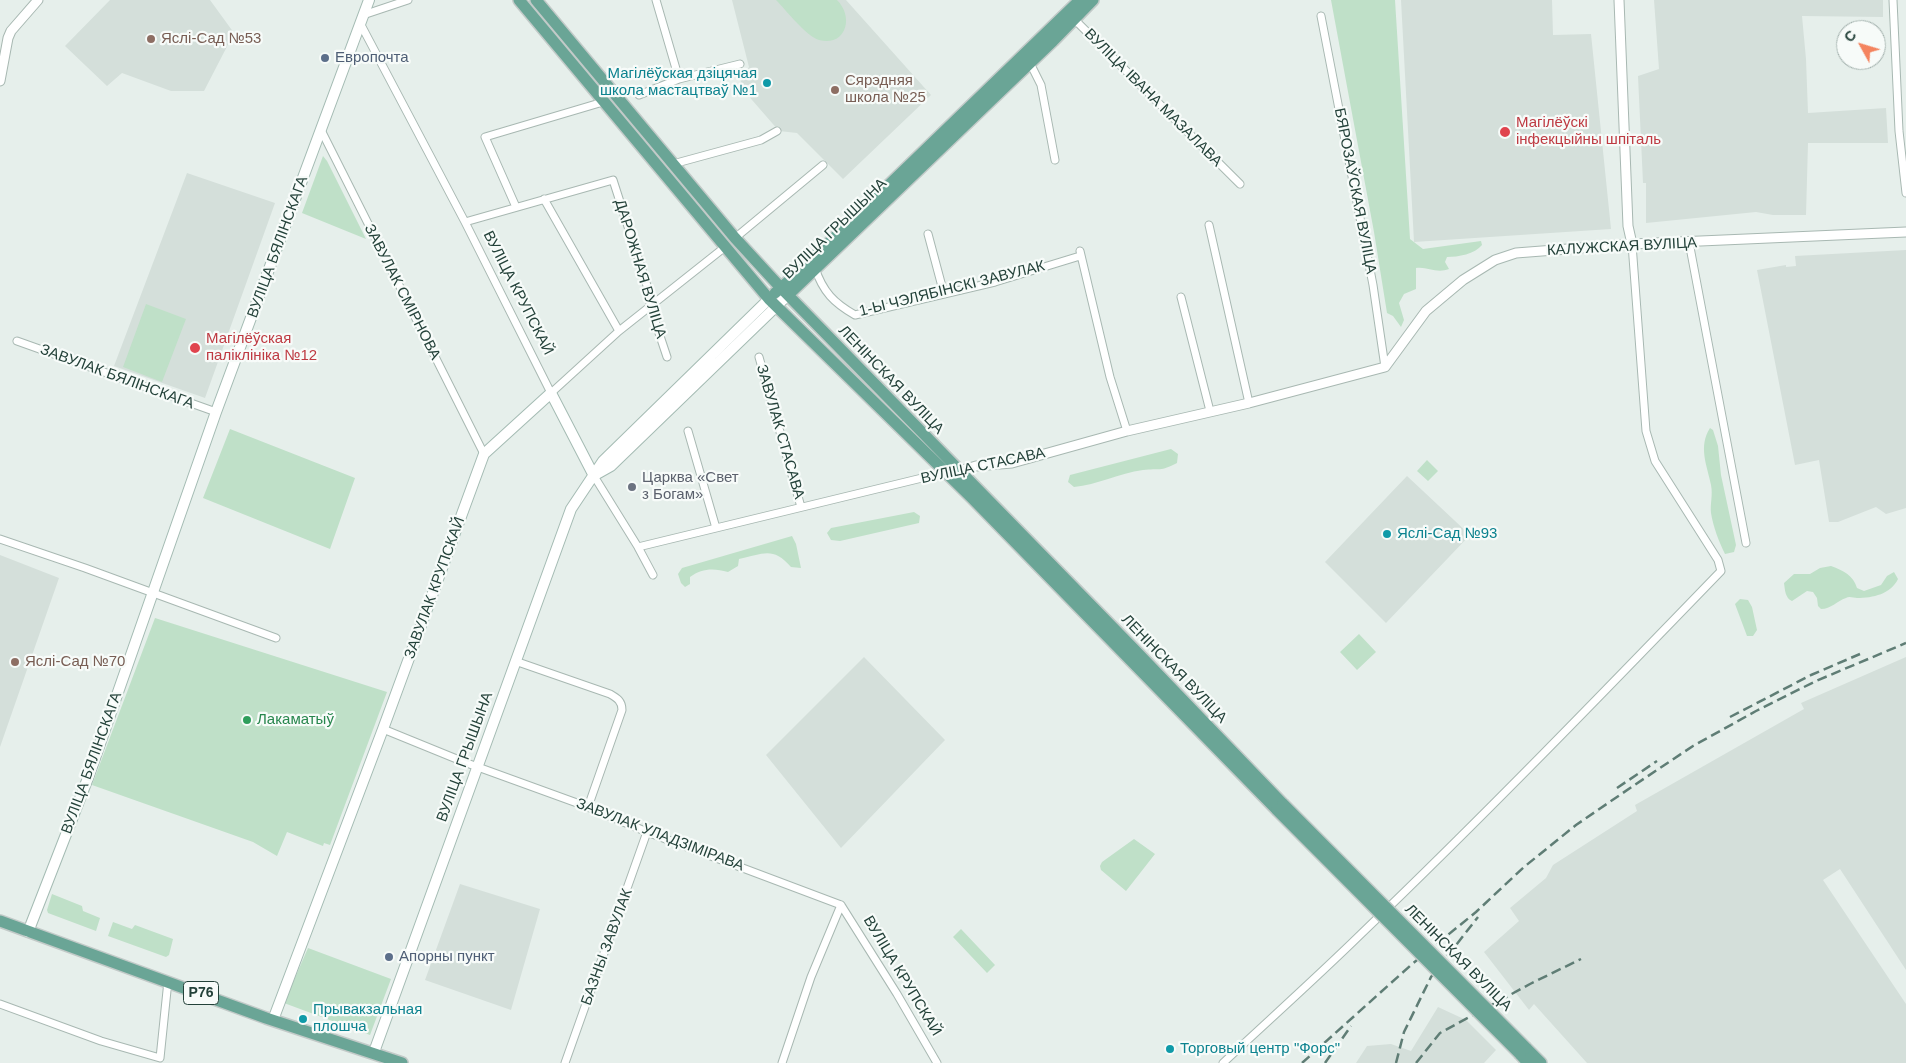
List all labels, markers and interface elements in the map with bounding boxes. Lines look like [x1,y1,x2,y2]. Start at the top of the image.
north arrow [1836,20,1886,70]
street label: ВУЛІЦА IВАНА МАЗАЛАВА [1080,25,1226,171]
text: С [1841,27,1860,45]
place label: Яслі-Сад №53 [161,30,261,48]
marker: Яслі-Сад №53 [145,33,157,45]
place label: Европочта [335,49,409,67]
marker: Европочта [319,52,331,64]
place label: Магілёўская дзіцячая школа мастацтваў №1 [600,65,757,100]
place label: Сярэдняя школа №25 [845,72,926,107]
marker: Магілёўская дзіцячая школа мастацтваў №1 [761,77,773,89]
marker: Сярэдняя школа №25 [829,84,841,96]
street label: БЯРОЗАЎСКАЯ ВУЛІЦА [1330,106,1380,276]
place label: Магілёўскі інфекцыйны шпіталь [1516,114,1661,149]
marker: Магілёўскі інфекцыйны шпіталь [1498,125,1512,139]
street label: ВУЛІЦА БЯЛІНСКАГА [244,174,312,320]
street label: ВУЛІЦА ГРЫШЫНА [779,175,891,283]
street label: ДАРОЖНАЯ ВУЛІЦА [610,197,670,341]
street label: ЗАВУЛАК СМІРНОВА [360,221,444,363]
street label: ВУЛІЦА КРУПСКАЙ [479,228,557,358]
street label: КАЛУЖСКАЯ ВУЛІЦА [1546,234,1698,260]
street label: 1-Ы ЧЭЛЯБІНСКІ ЗАВУЛАК [857,257,1047,321]
street label: ЛЕНІНСКАЯ ВУЛІЦА [835,322,947,438]
place label: Магілёўская паліклініка №12 [206,330,317,365]
street label: ЗАВУЛАК БЯЛІНСКАГА [38,341,196,413]
marker: Магілёўская паліклініка №12 [188,341,202,355]
street label: ЗАВУЛАК СТАСАВА [752,363,808,501]
street label: ВУЛІЦА СТАСАВА [919,444,1047,488]
place label: Царква «Свет з Богам» [642,469,739,504]
marker: Царква «Свет з Богам» [626,481,638,493]
street label: ЗАВУЛАК КРУПСКАЙ [401,515,469,661]
place label: Яслі-Сад №93 [1397,525,1497,543]
marker: Яслі-Сад №93 [1381,528,1393,540]
street label: ЛЕНІНСКАЯ ВУЛІЦА [1118,611,1230,727]
place label: Яслі-Сад №70 [25,653,125,671]
marker: Яслі-Сад №70 [9,656,21,668]
street label: ВУЛІЦА БЯЛІНСКАГА [58,690,126,836]
street label: ВУЛІЦА ГРЫШЫНА [433,690,497,824]
place label: Лакаматыў [257,711,334,729]
marker: Лакаматыў [241,714,253,726]
street label: ЗАВУЛАК УЛАДЗІМІРАВА [574,795,746,875]
street label: БАЗНЫ ЗАВУЛАК [578,886,636,1008]
street label: ЛЕНІНСКАЯ ВУЛІЦА [1401,901,1515,1015]
street label: ВУЛІЦА КРУПСКАЙ [859,913,945,1039]
place label: Апорны пункт [399,948,495,966]
marker: Апорны пункт [383,951,395,963]
road number: Р76 [184,981,218,1004]
place label: Прывакзальная плошча [313,1001,422,1036]
marker: Прывакзальная плошча [297,1013,309,1025]
place label: Торговый центр "Форс" [1180,1040,1340,1058]
marker: Торговый центр "Форс" [1164,1043,1176,1055]

